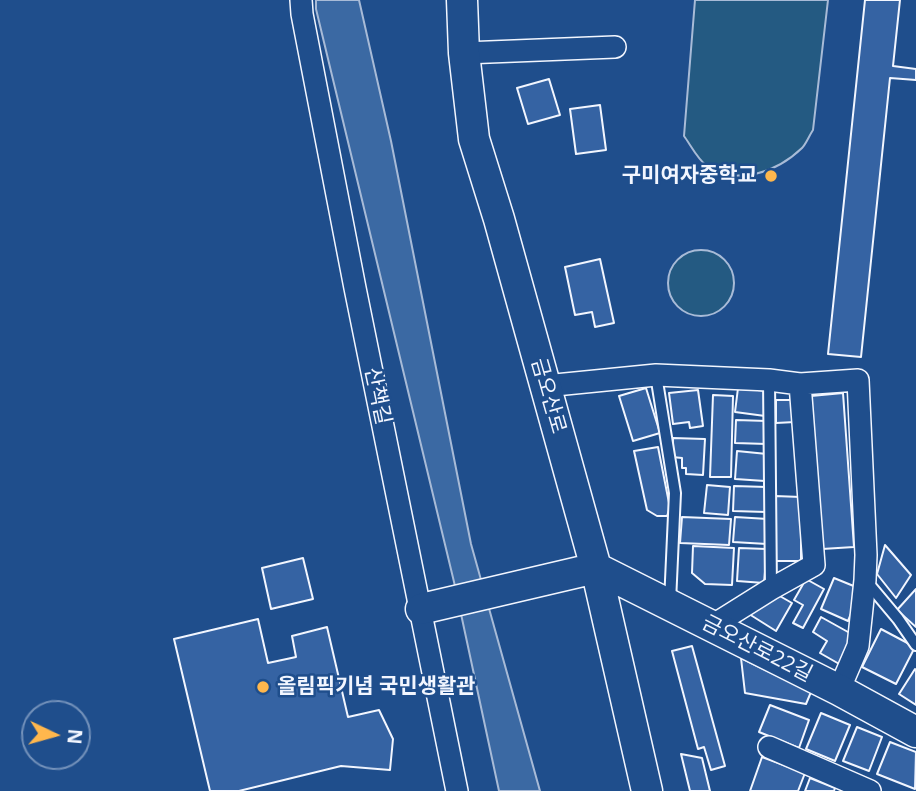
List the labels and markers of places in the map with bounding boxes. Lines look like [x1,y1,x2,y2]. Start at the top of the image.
place label: 구미여자중학교 [622,163,757,189]
marker: 구미여자중학교 [763,168,779,184]
place label: 올림픽기념 국민생활관 [277,674,476,700]
marker: 올림픽기념 국민생활관 [255,679,271,695]

